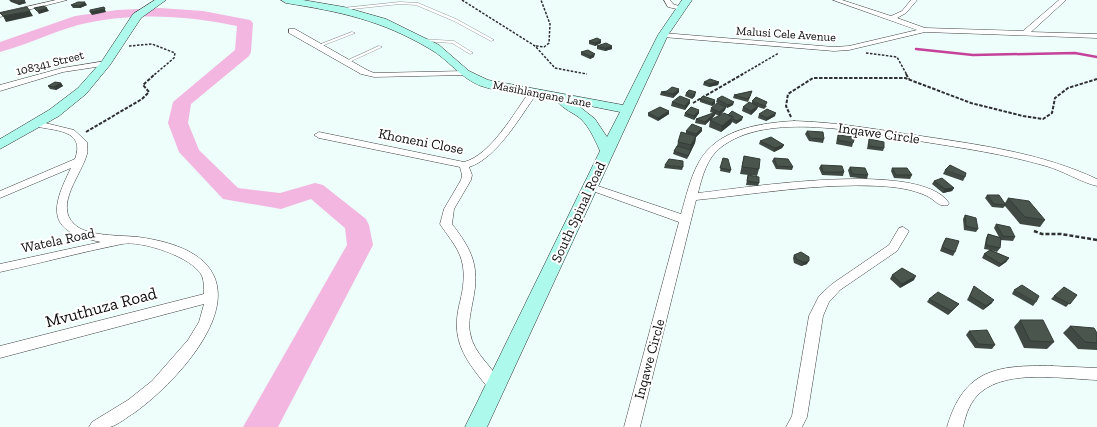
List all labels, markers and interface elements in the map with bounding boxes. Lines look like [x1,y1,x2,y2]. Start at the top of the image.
street label: Malusi Cele Avenue [736,24,837,44]
street label: 108341 Street [15,48,86,78]
street label: Masihlangane Lane [492,78,593,110]
street label: Inqawe Circle [837,119,921,148]
street label: Khoneni Close [377,125,465,158]
street label: South Spinal Road [548,159,609,265]
street label: Watela Road [20,224,97,257]
street label: Mvuthuza Road [43,282,160,331]
street label: Inqawe Circle [631,317,668,401]

